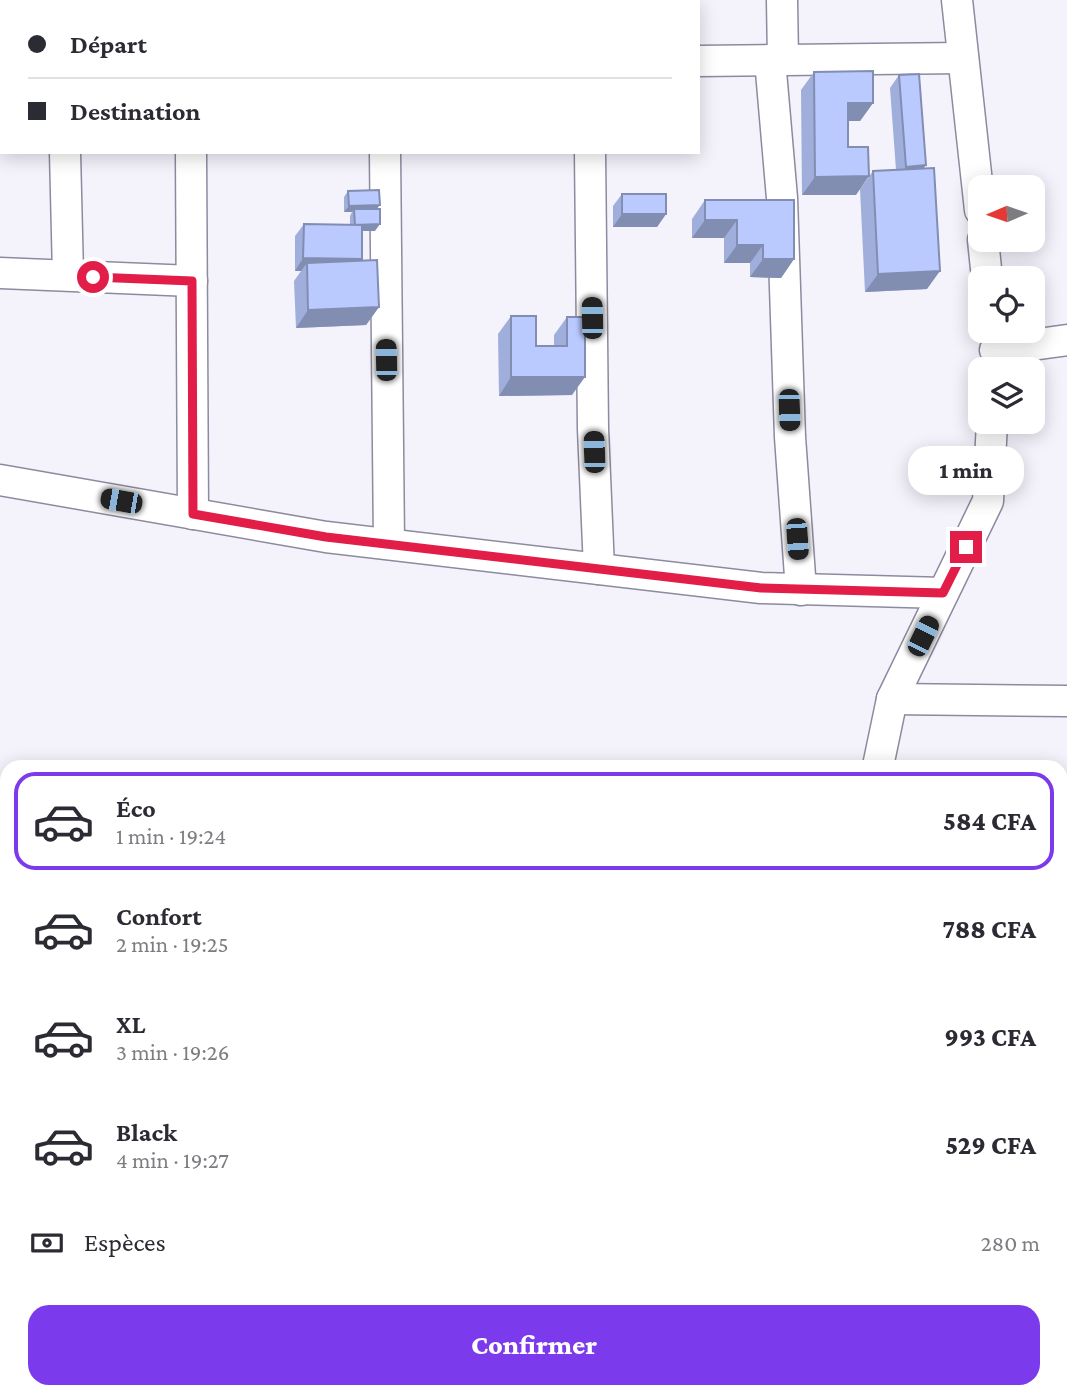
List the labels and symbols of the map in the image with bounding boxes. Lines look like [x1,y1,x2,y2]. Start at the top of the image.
north arrow [968,175,1045,252]
route start [77,261,109,293]
car [582,297,603,339]
car [376,339,397,381]
car [778,389,801,431]
car [583,431,606,473]
callout: 1 min [908,446,1024,494]
car [99,487,144,515]
car [786,517,809,561]
route end [950,531,982,563]
car [905,613,942,659]

